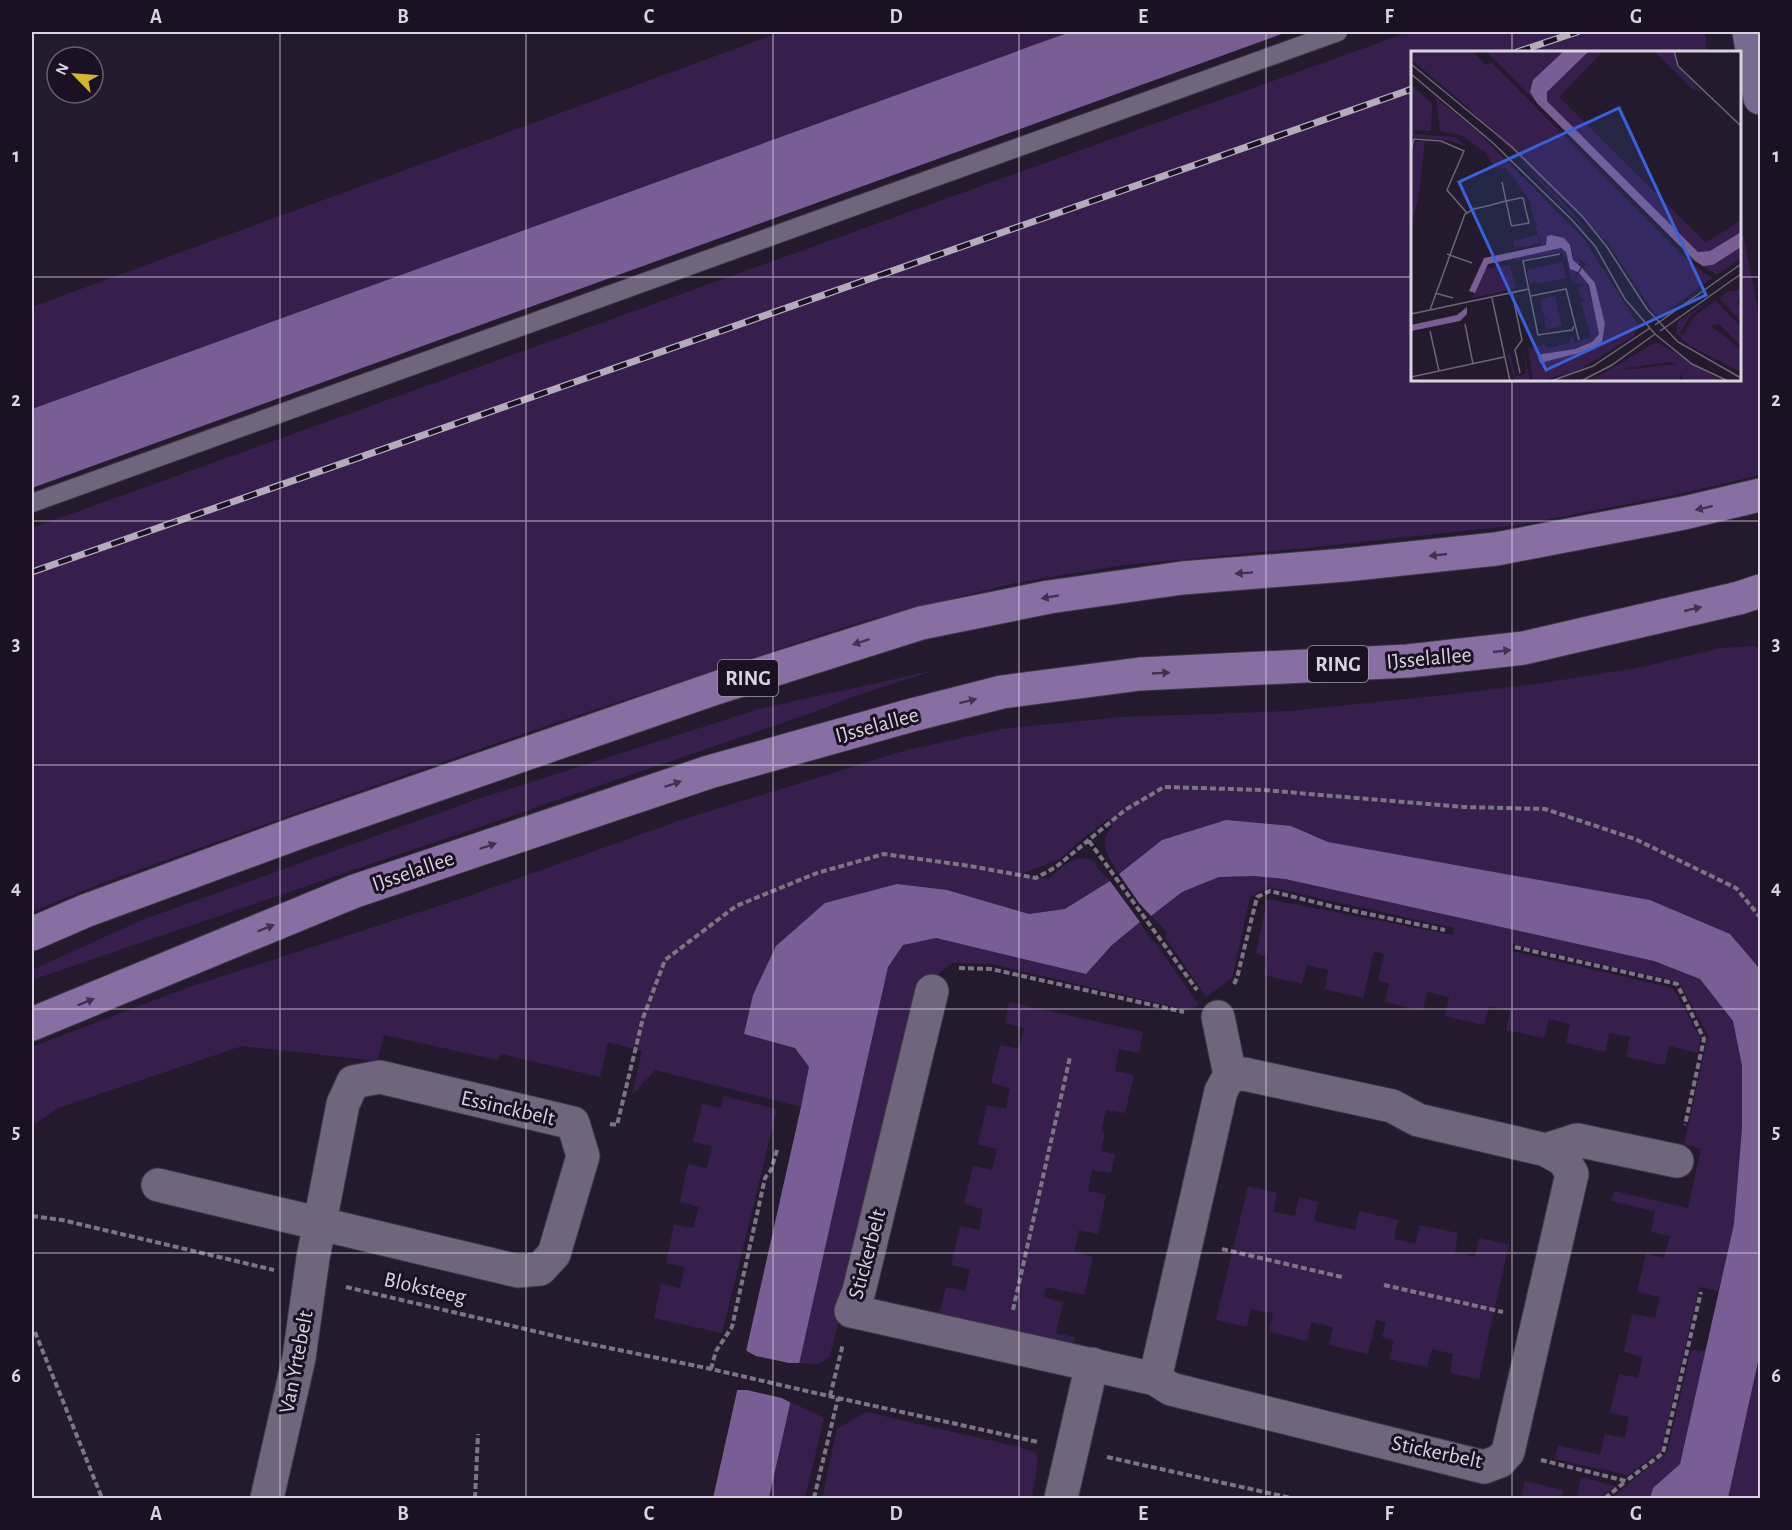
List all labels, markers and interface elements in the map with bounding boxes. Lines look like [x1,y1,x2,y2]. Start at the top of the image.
text: A [150,7,162,27]
text: B [397,7,409,27]
text: C [644,7,655,27]
text: D [889,7,903,27]
text: E [1138,7,1148,27]
text: F [1384,7,1394,27]
text: G [1630,7,1642,27]
north arrow [45,45,105,105]
inset map [1411,51,1741,381]
text: N [53,61,72,78]
text: 1 [12,146,20,166]
text: 1 [1772,146,1780,166]
text: 2 [11,390,21,410]
text: 2 [1771,390,1781,410]
one-way arrow [1694,504,1713,513]
one-way arrow [1428,550,1447,560]
one-way arrow [1234,568,1253,578]
one-way arrow [1041,593,1060,602]
one-way arrow [1683,604,1702,613]
text: 3 [12,634,20,654]
text: 3 [1772,634,1780,654]
one-way arrow [852,638,870,647]
street label: IJsselallee [1385,643,1473,673]
road number: RING [1308,646,1368,682]
one-way arrow [1493,646,1512,656]
road number: RING [718,660,778,696]
one-way arrow [1152,668,1171,677]
one-way arrow [960,696,978,705]
street label: IJsselallee [833,703,921,747]
one-way arrow [664,778,682,788]
one-way arrow [480,841,498,850]
street label: IJsselallee [369,847,457,895]
text: 4 [11,878,21,898]
text: 4 [1771,878,1781,898]
one-way arrow [257,922,275,932]
one-way arrow [77,997,95,1007]
street label: Essinckbelt [459,1086,557,1130]
text: 5 [12,1122,20,1142]
text: 5 [1772,1122,1780,1142]
street label: Stickerbelt [844,1207,890,1301]
street label: Bloksteeg [382,1268,469,1308]
street label: Van Yrtebelt [275,1309,317,1415]
text: 6 [11,1366,21,1386]
text: 6 [1771,1366,1781,1386]
street label: Stickerbelt [1390,1432,1484,1472]
text: A [150,1504,162,1524]
text: B [397,1504,409,1524]
text: C [644,1504,655,1524]
text: D [889,1504,903,1524]
text: E [1138,1504,1148,1524]
text: F [1384,1504,1394,1524]
text: G [1630,1504,1642,1524]

